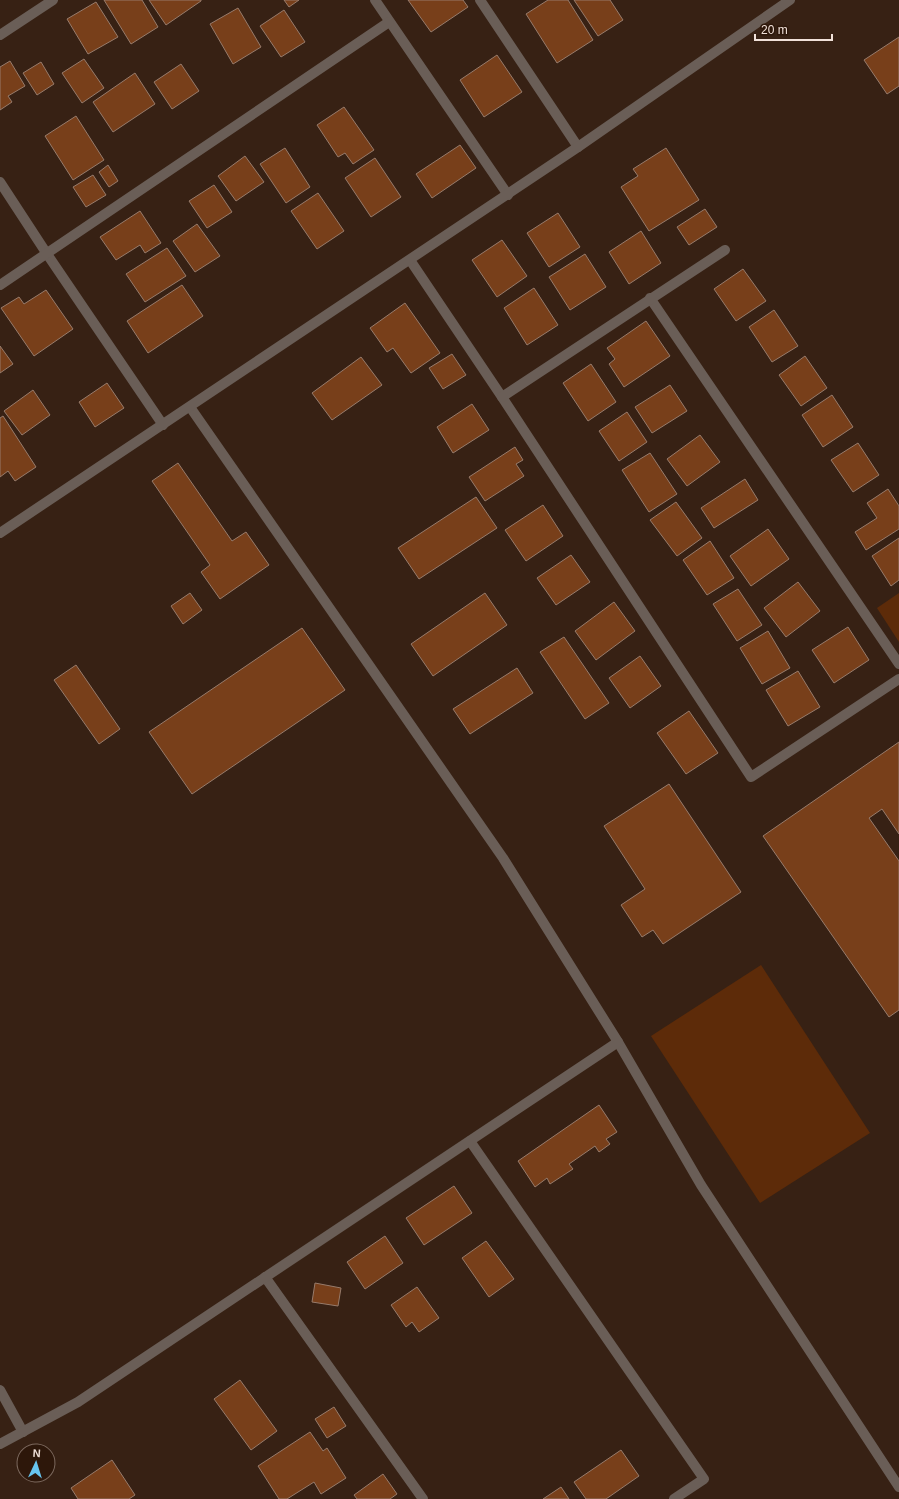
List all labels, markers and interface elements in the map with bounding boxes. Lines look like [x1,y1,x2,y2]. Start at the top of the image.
scale bar [755,16,832,42]
text: 20 m [761,23,788,37]
north arrow [16,1443,56,1483]
text: N [32,1447,41,1459]

